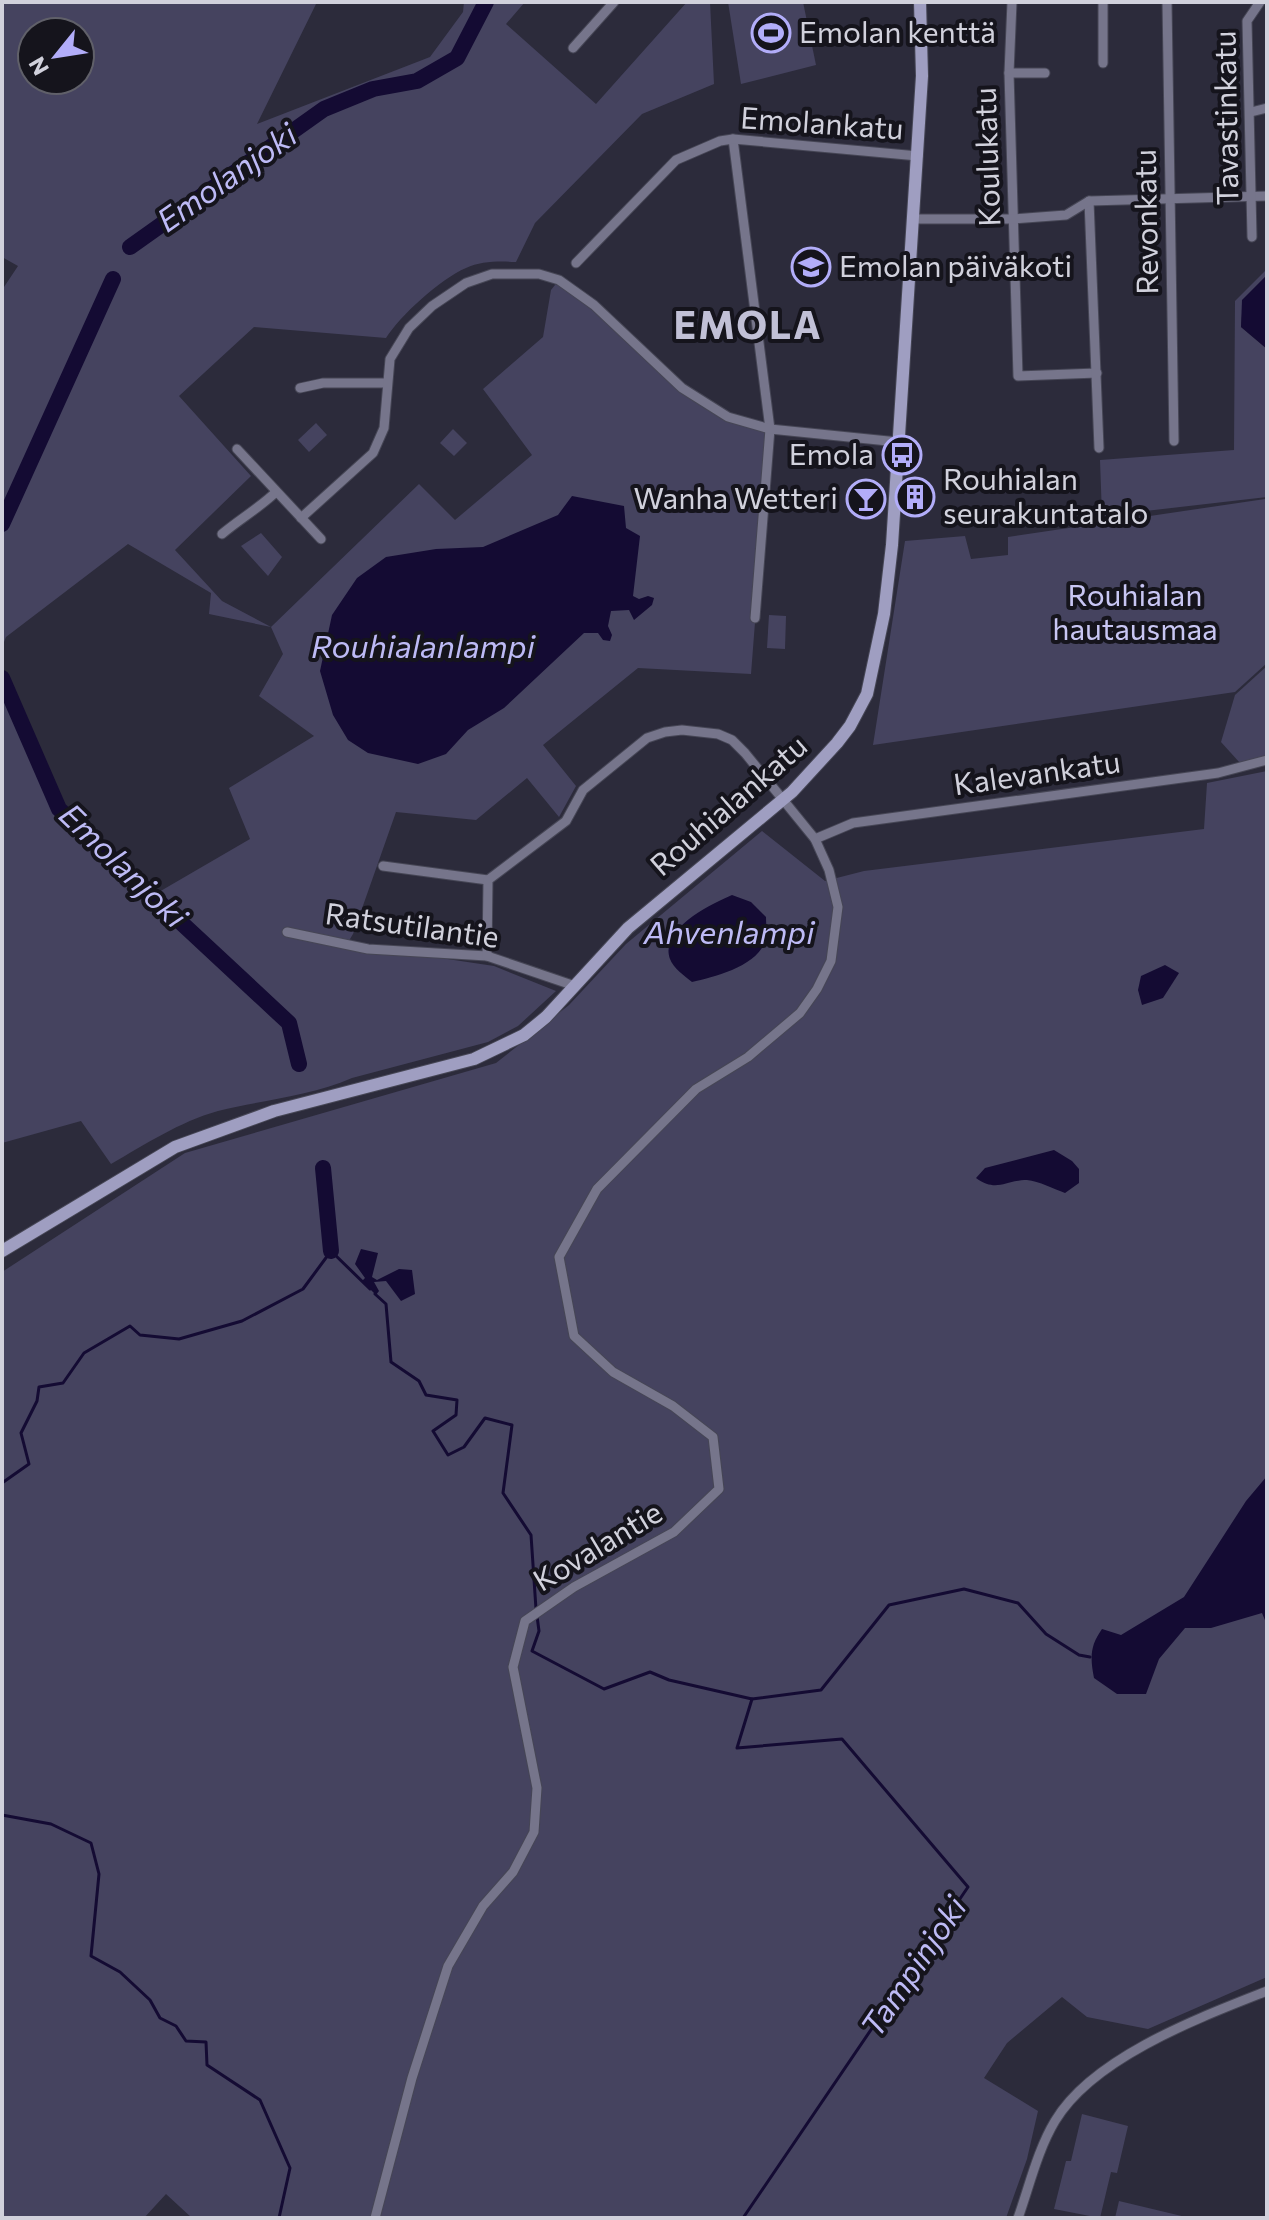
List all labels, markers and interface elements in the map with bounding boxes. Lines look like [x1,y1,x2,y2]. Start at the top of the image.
sports icon: Emolan kenttä [750,12,792,54]
place label: Emolan kenttä [799,12,996,49]
north arrow [16,16,96,96]
street label: Tavastinkatu [1204,30,1245,206]
text: N [22,52,54,80]
street label: Koulukatu [965,87,1006,227]
street label: Emolankatu [739,97,905,146]
water label: Emolanjoki [148,112,305,239]
street label: Revonkatu [1125,149,1164,295]
school or university icon: Emolan päiväkoti [790,246,832,288]
place label: Emolan päiväkoti [839,246,1072,283]
district label: EMOLA [674,300,822,347]
place label: Emola [789,434,874,471]
bus stop icon: Emola [881,434,923,476]
place label: Rouhialan seurakuntatalo [943,459,1148,530]
building icon: Rouhialan seurakuntatalo [894,476,936,518]
place label: Wanha Wetteri [633,478,838,515]
bar icon: Wanha Wetteri [845,478,887,520]
park label: Rouhialan hautausmaa [1052,575,1218,646]
water label: Rouhialanlampi [311,625,537,665]
street label: Rouhialankatu [641,726,813,882]
street label: Kalevankatu [951,742,1122,802]
water label: Emolanjoki [52,794,198,936]
street label: Ratsutilantie [323,893,501,954]
water label: Ahvenlampi [642,911,816,951]
street label: Kovalantie [526,1492,668,1598]
water label: Tampinjoki [851,1887,975,2044]

